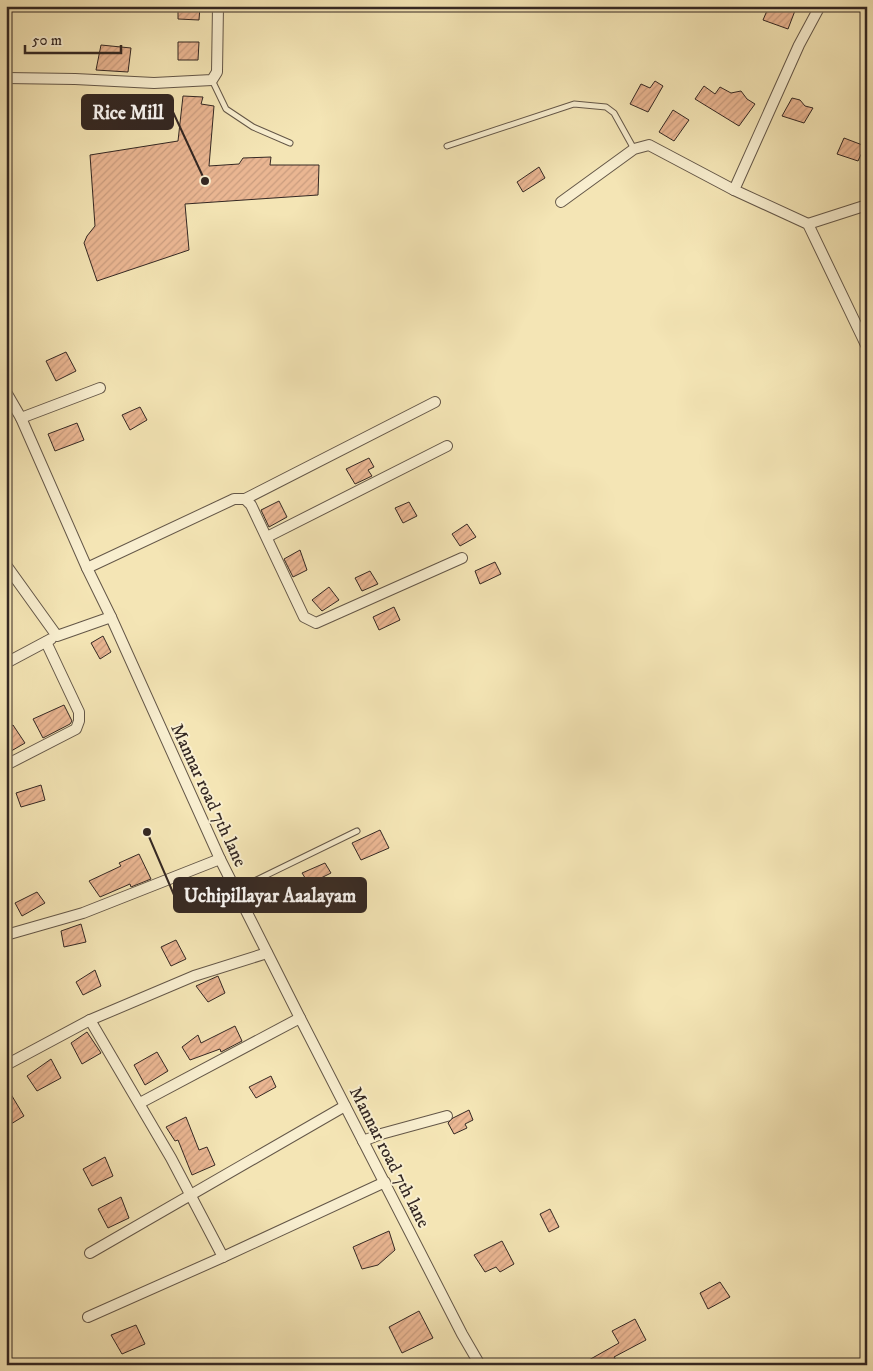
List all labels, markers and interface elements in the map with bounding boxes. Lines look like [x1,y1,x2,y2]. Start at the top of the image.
scale bar [25,22,121,54]
text: 50 m [32,31,62,50]
callout: Rice Mill [82,95,173,129]
text: Rice Mill [92,102,164,125]
street label: Mannar road 7th lane [165,720,251,871]
callout: Uchipillayar Aaalayam [174,878,366,912]
text: Uchipillayar Aaalayam [184,885,357,908]
street label: Mannar road 7th lane [344,1083,434,1232]

